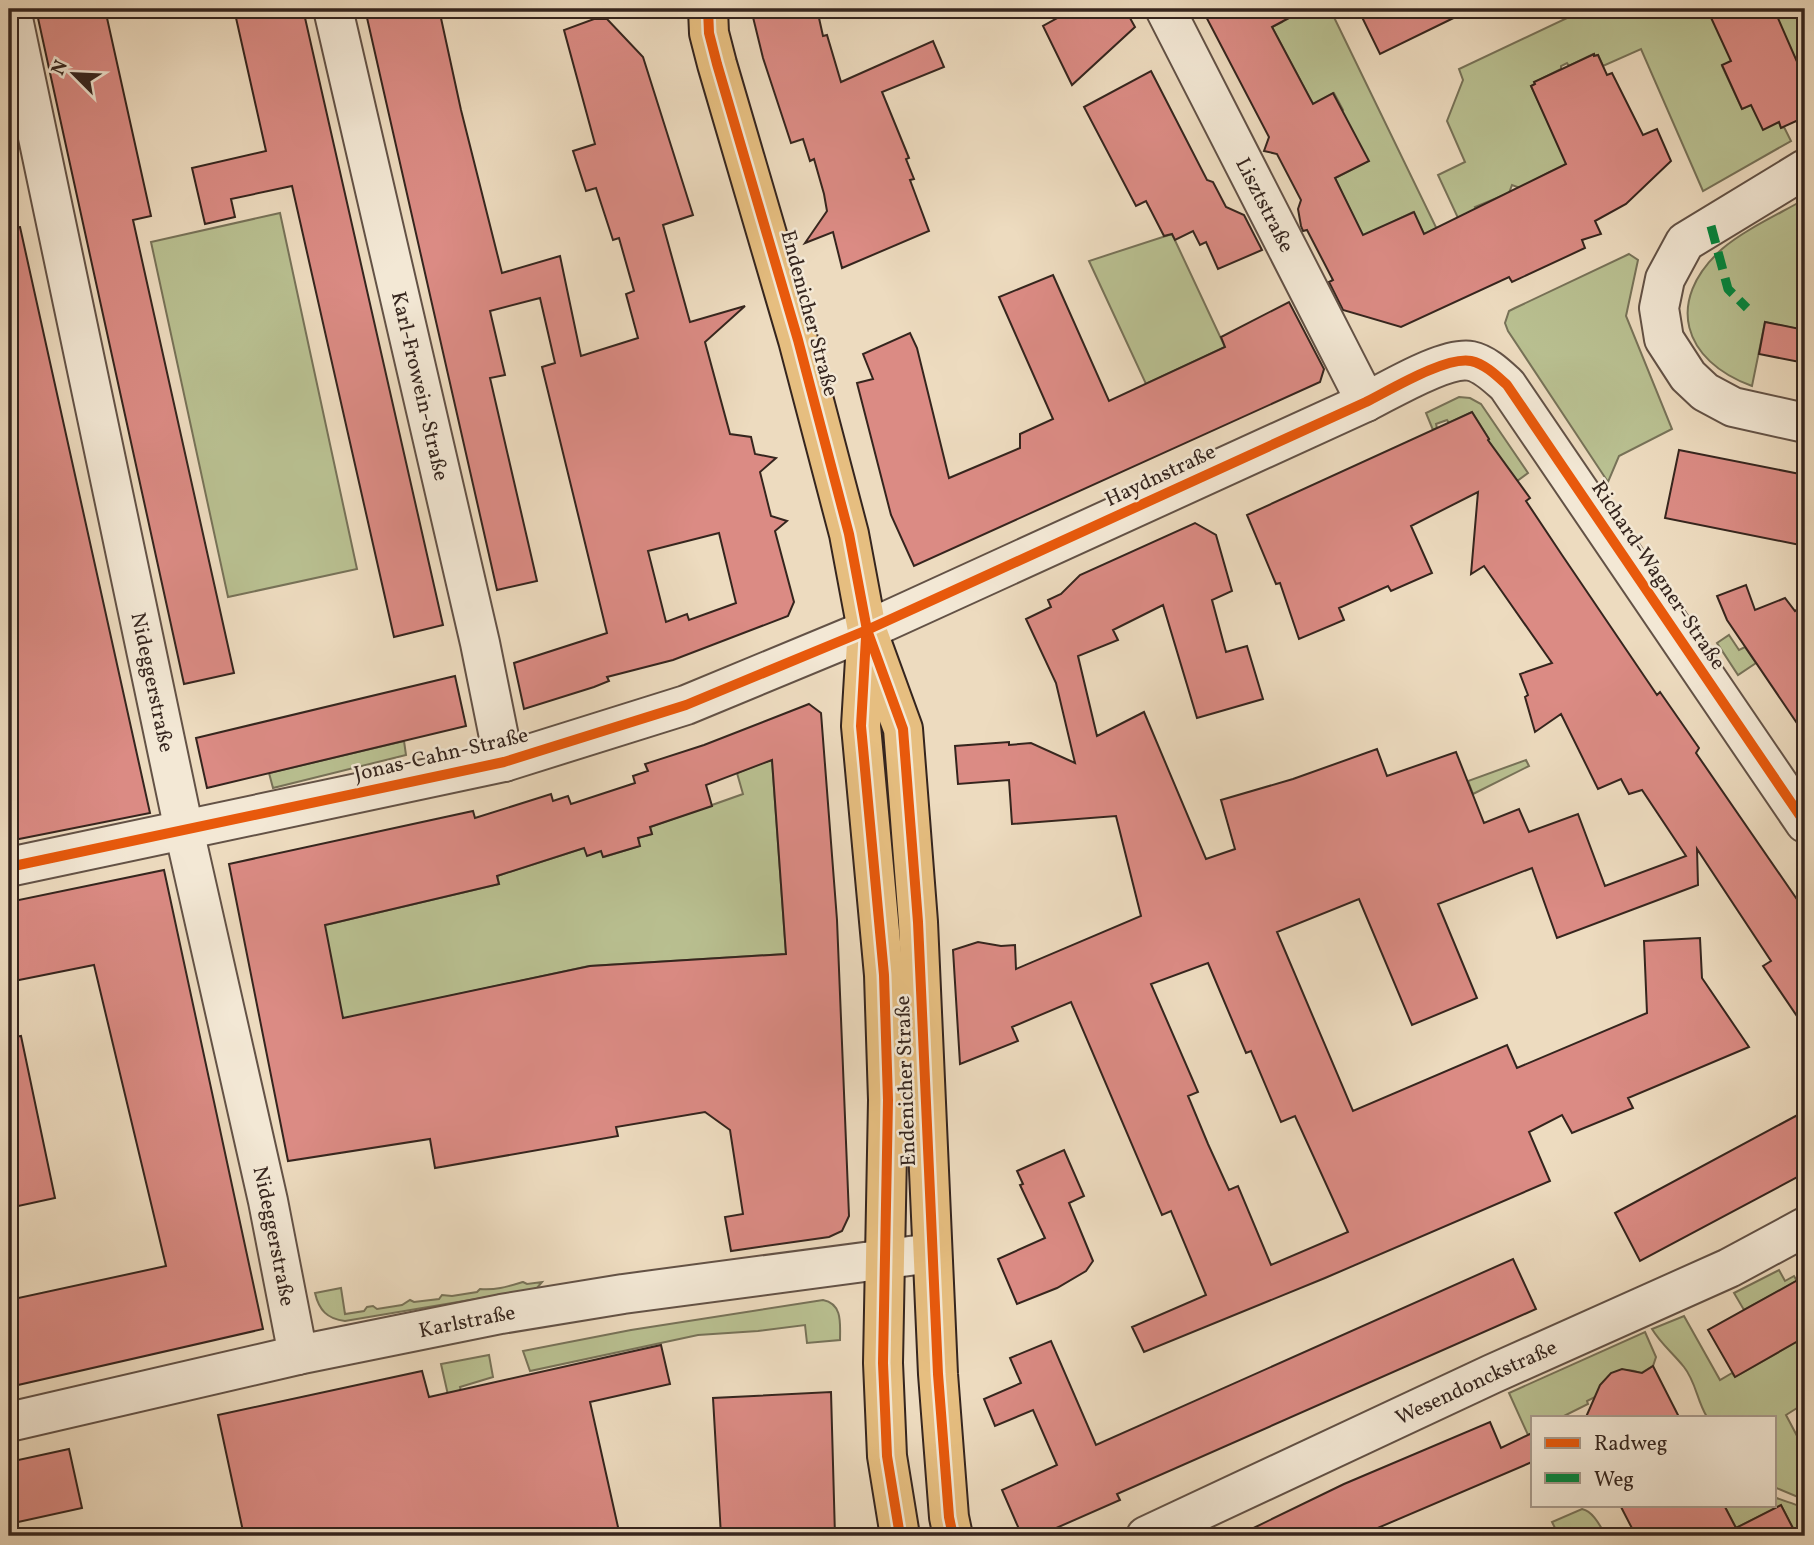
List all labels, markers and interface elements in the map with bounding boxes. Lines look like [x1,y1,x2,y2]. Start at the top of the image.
north arrow [38,38,108,108]
text: N [46,56,75,79]
street label: Lisztstraße [1227,153,1300,258]
street label: Endenicher Straße [772,227,845,400]
street label: Karl-Frowein-Straße [383,289,455,484]
street label: Haydnstraße [1100,438,1221,515]
street label: Richard-Wagner-Straße [1584,476,1732,676]
street label: Nideggerstraße [123,610,180,755]
street label: Jonas-Cahn-Straße [351,721,531,790]
street label: Endenicher Straße [889,995,924,1167]
street label: Nideggerstraße [245,1163,301,1309]
street label: Karlstraße [416,1299,518,1346]
street label: Wesendonckstraße [1391,1334,1562,1433]
legend [1531,1416,1776,1506]
text: Radweg [1594,1430,1667,1459]
text: Weg [1594,1466,1634,1495]

